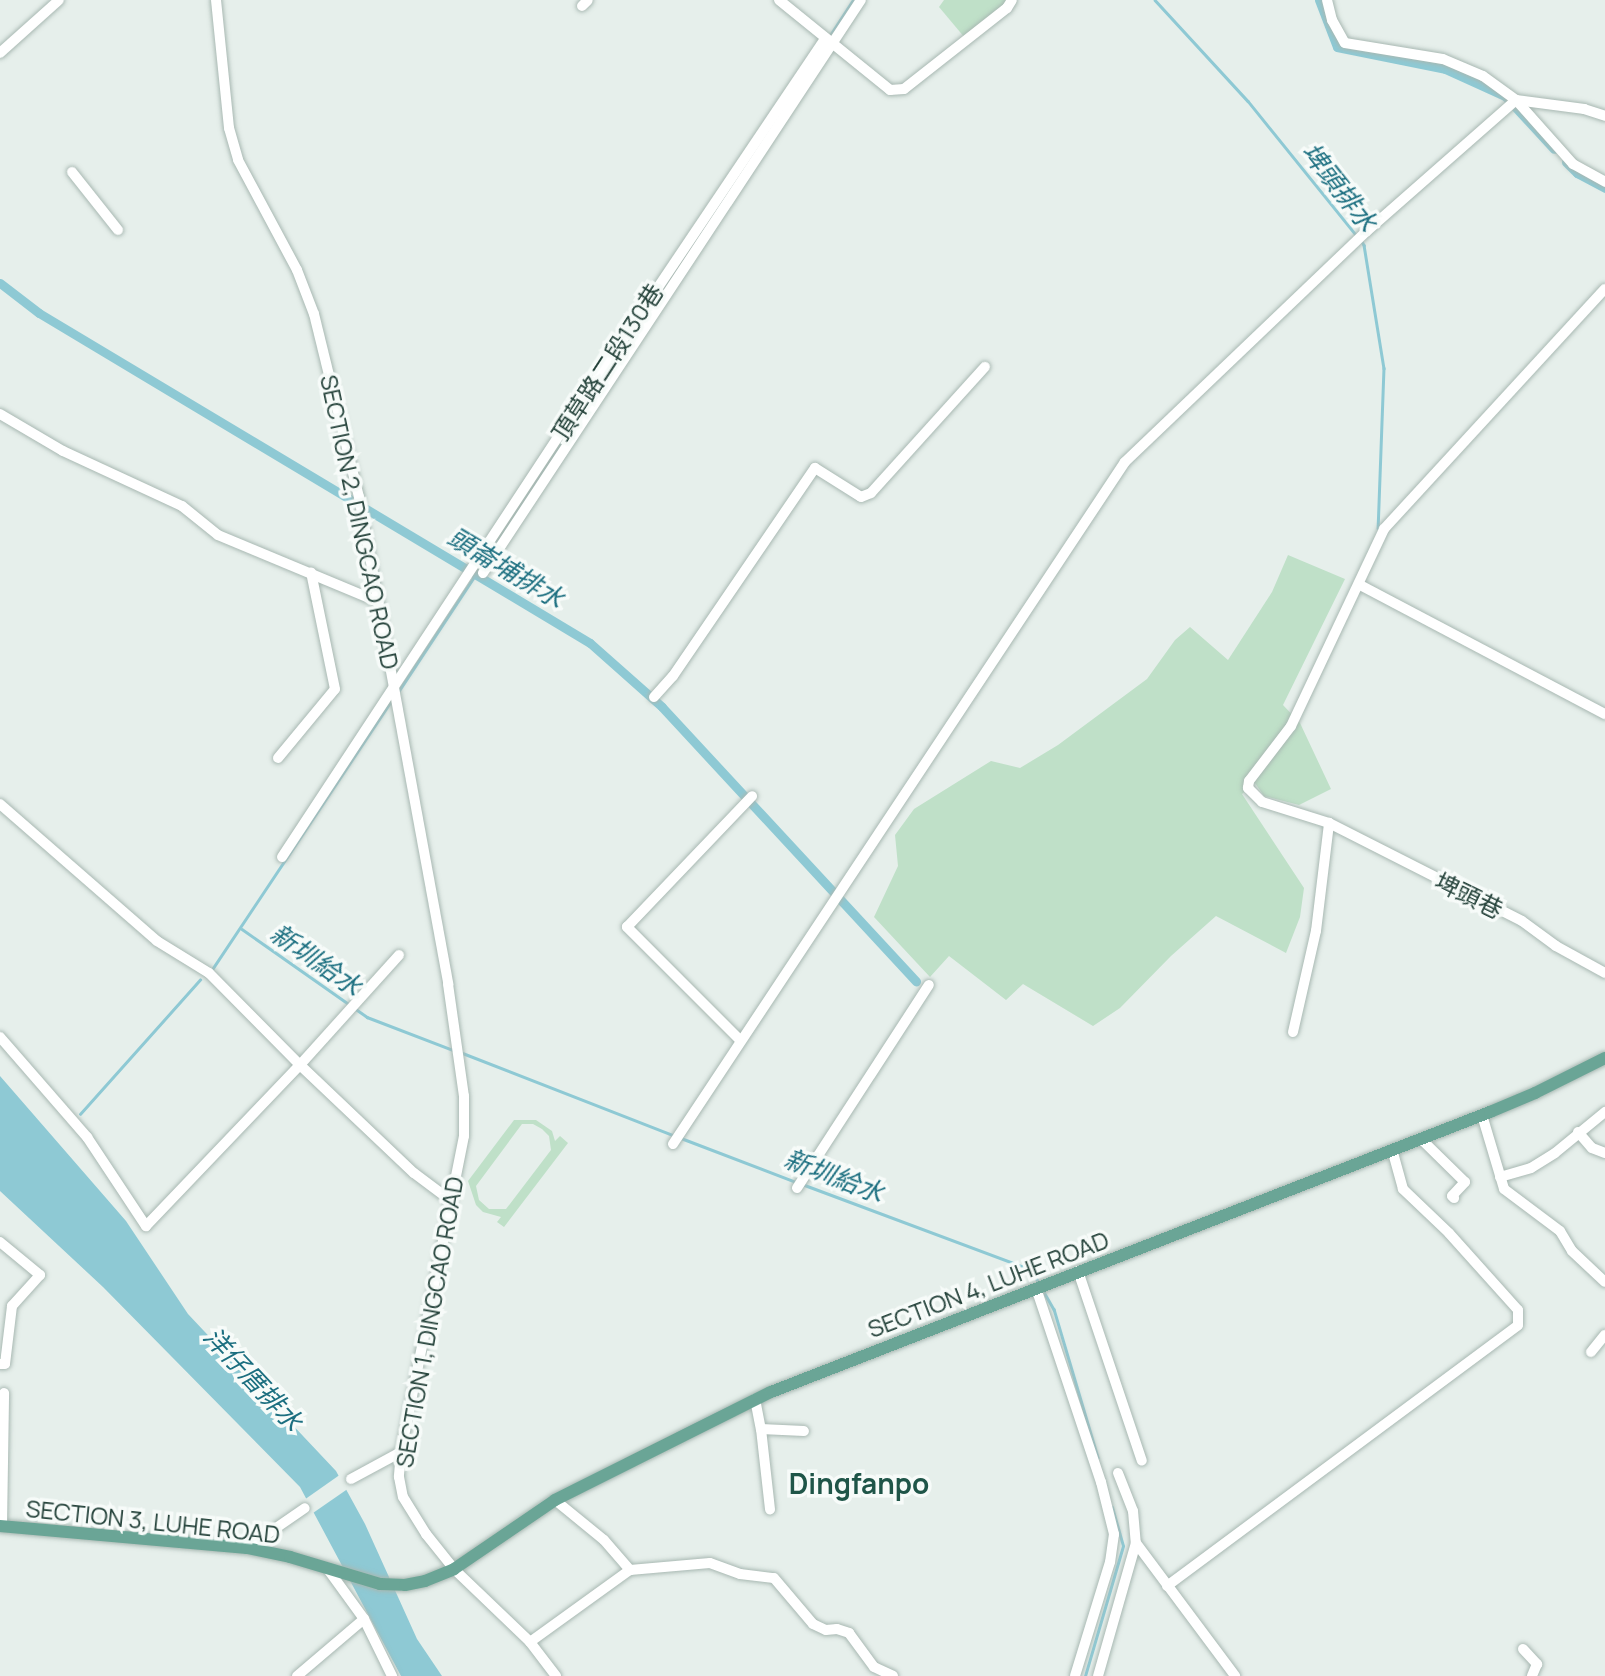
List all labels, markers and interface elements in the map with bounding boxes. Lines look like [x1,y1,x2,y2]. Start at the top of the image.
water label: 埤頭排水 [1295,136,1383,238]
street label: 頂草路二段130巷 [546,278,668,446]
street label: SECTION 2, DINGCAO ROAD [315,372,405,672]
water label: 頭崙埔排水 [442,521,570,615]
street label: 埤頭巷 [1430,866,1508,924]
water label: 新圳給水 [264,917,368,1003]
water label: 新圳給水 [780,1143,888,1209]
street label: SECTION 1, DINGCAO ROAD [389,1174,469,1470]
street label: SECTION 4, LUHE ROAD [863,1225,1113,1343]
water label: 洋仔厝排水 [197,1321,309,1437]
district label: Dingfanpo [789,1466,929,1500]
street label: SECTION 3, LUHE ROAD [25,1493,281,1549]

